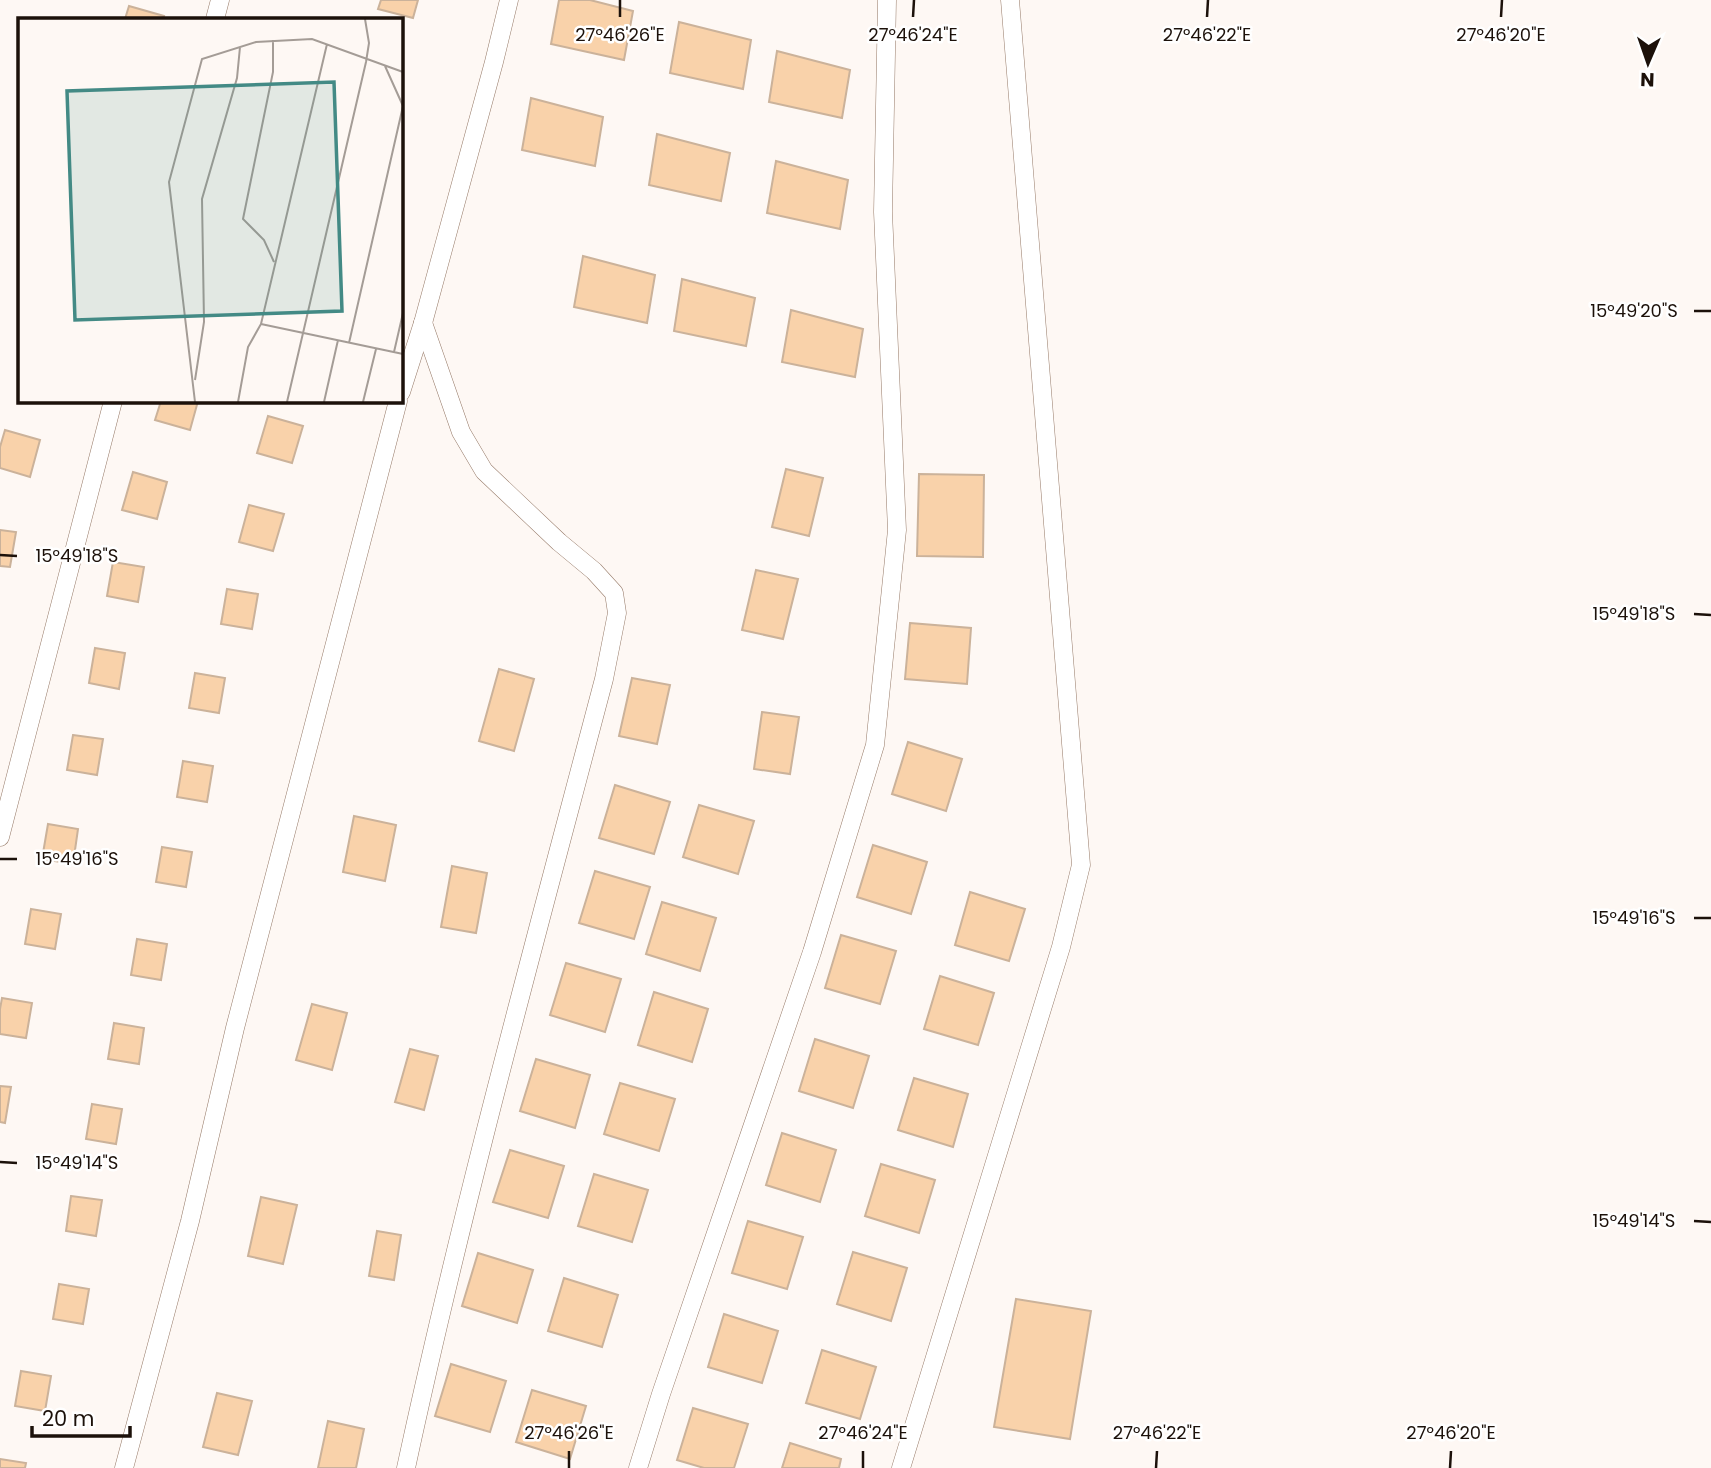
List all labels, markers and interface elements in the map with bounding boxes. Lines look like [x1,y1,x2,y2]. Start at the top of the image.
inset map [18,18,402,402]
text: 27°46'26"E [575,22,665,47]
text: 27°46'24"E [868,22,958,47]
text: 27°46'22"E [1163,22,1251,47]
text: 27°46'20"E [1456,22,1546,47]
north arrow [1613,28,1683,98]
text: N [1640,66,1655,93]
text: 15°49'20"S [1590,298,1678,323]
text: 15°49'18"S [36,543,118,568]
text: 15°49'18"S [1593,601,1675,626]
text: 15°49'16"S [36,846,118,871]
text: 15°49'16"S [1593,905,1675,930]
text: 15°49'14"S [36,1150,118,1175]
text: 15°49'14"S [1593,1208,1675,1233]
scale bar [32,1394,130,1438]
text: 20 m [42,1404,95,1433]
text: 27°46'26"E [524,1420,614,1445]
text: 27°46'24"E [818,1420,908,1445]
text: 27°46'22"E [1113,1420,1201,1445]
text: 27°46'20"E [1406,1420,1496,1445]

